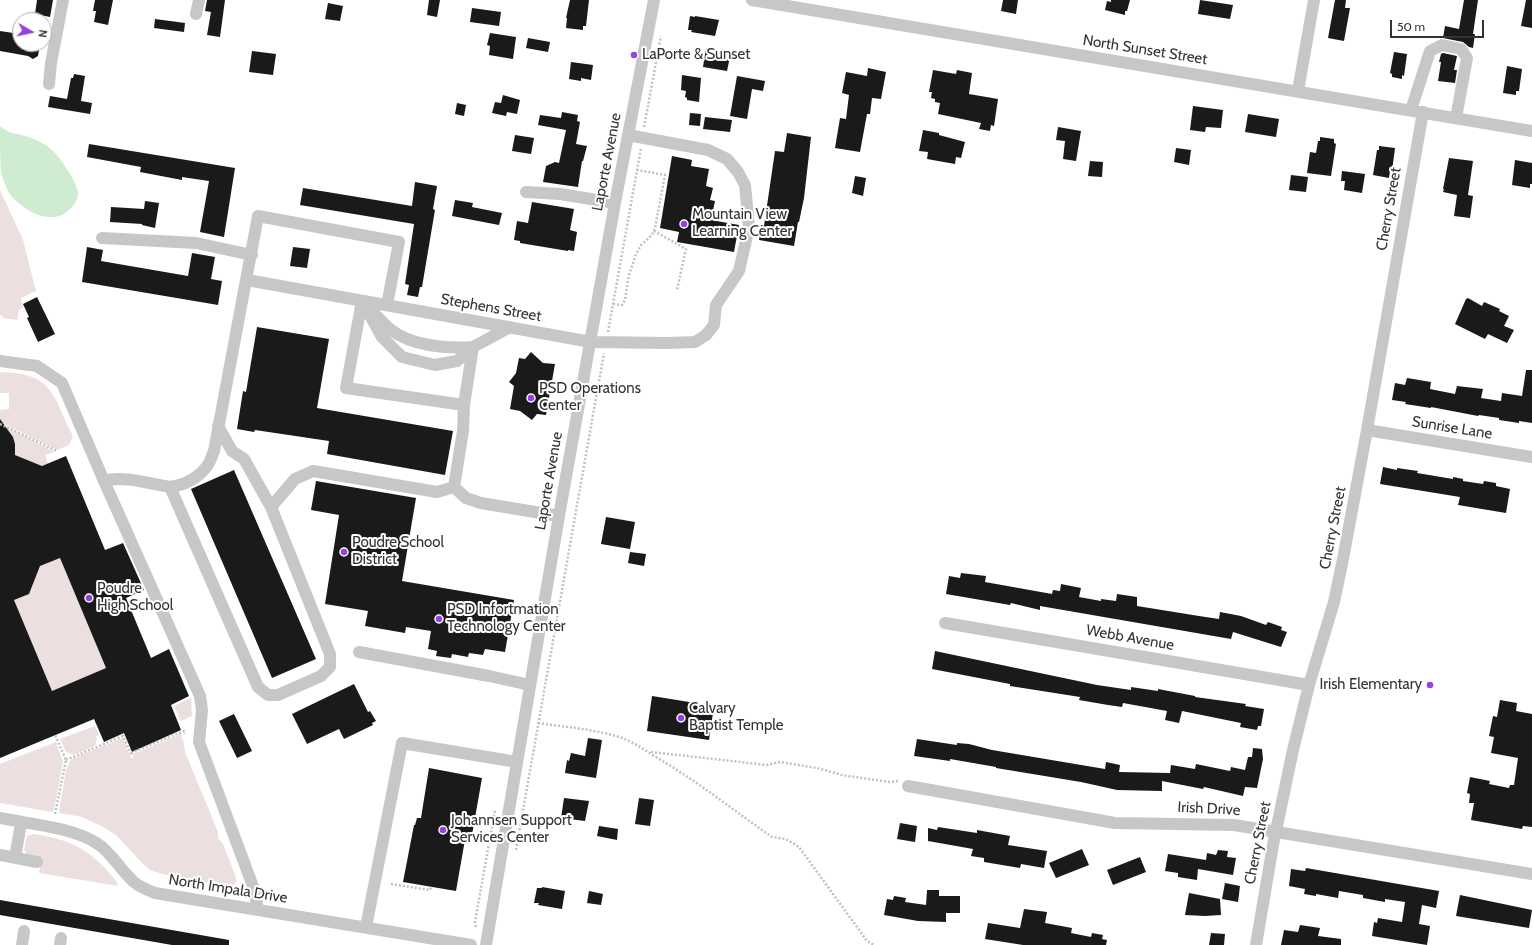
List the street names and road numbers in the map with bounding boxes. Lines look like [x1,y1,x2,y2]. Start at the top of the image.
street label: North Sunset Street [1082,31,1208,69]
street label: Laporte Avenue [589,111,625,213]
street label: Cherry Street [1373,166,1405,252]
street label: Stephens Street [439,290,543,326]
street label: Sunrise Lane [1411,413,1493,443]
street label: Laporte Avenue [531,430,567,532]
street label: Cherry Street [1316,485,1350,571]
street label: Webb Avenue [1085,621,1175,655]
street label: Irish Drive [1177,798,1241,820]
street label: Cherry Street [1241,800,1275,886]
street label: North Impala Drive [167,871,289,907]

